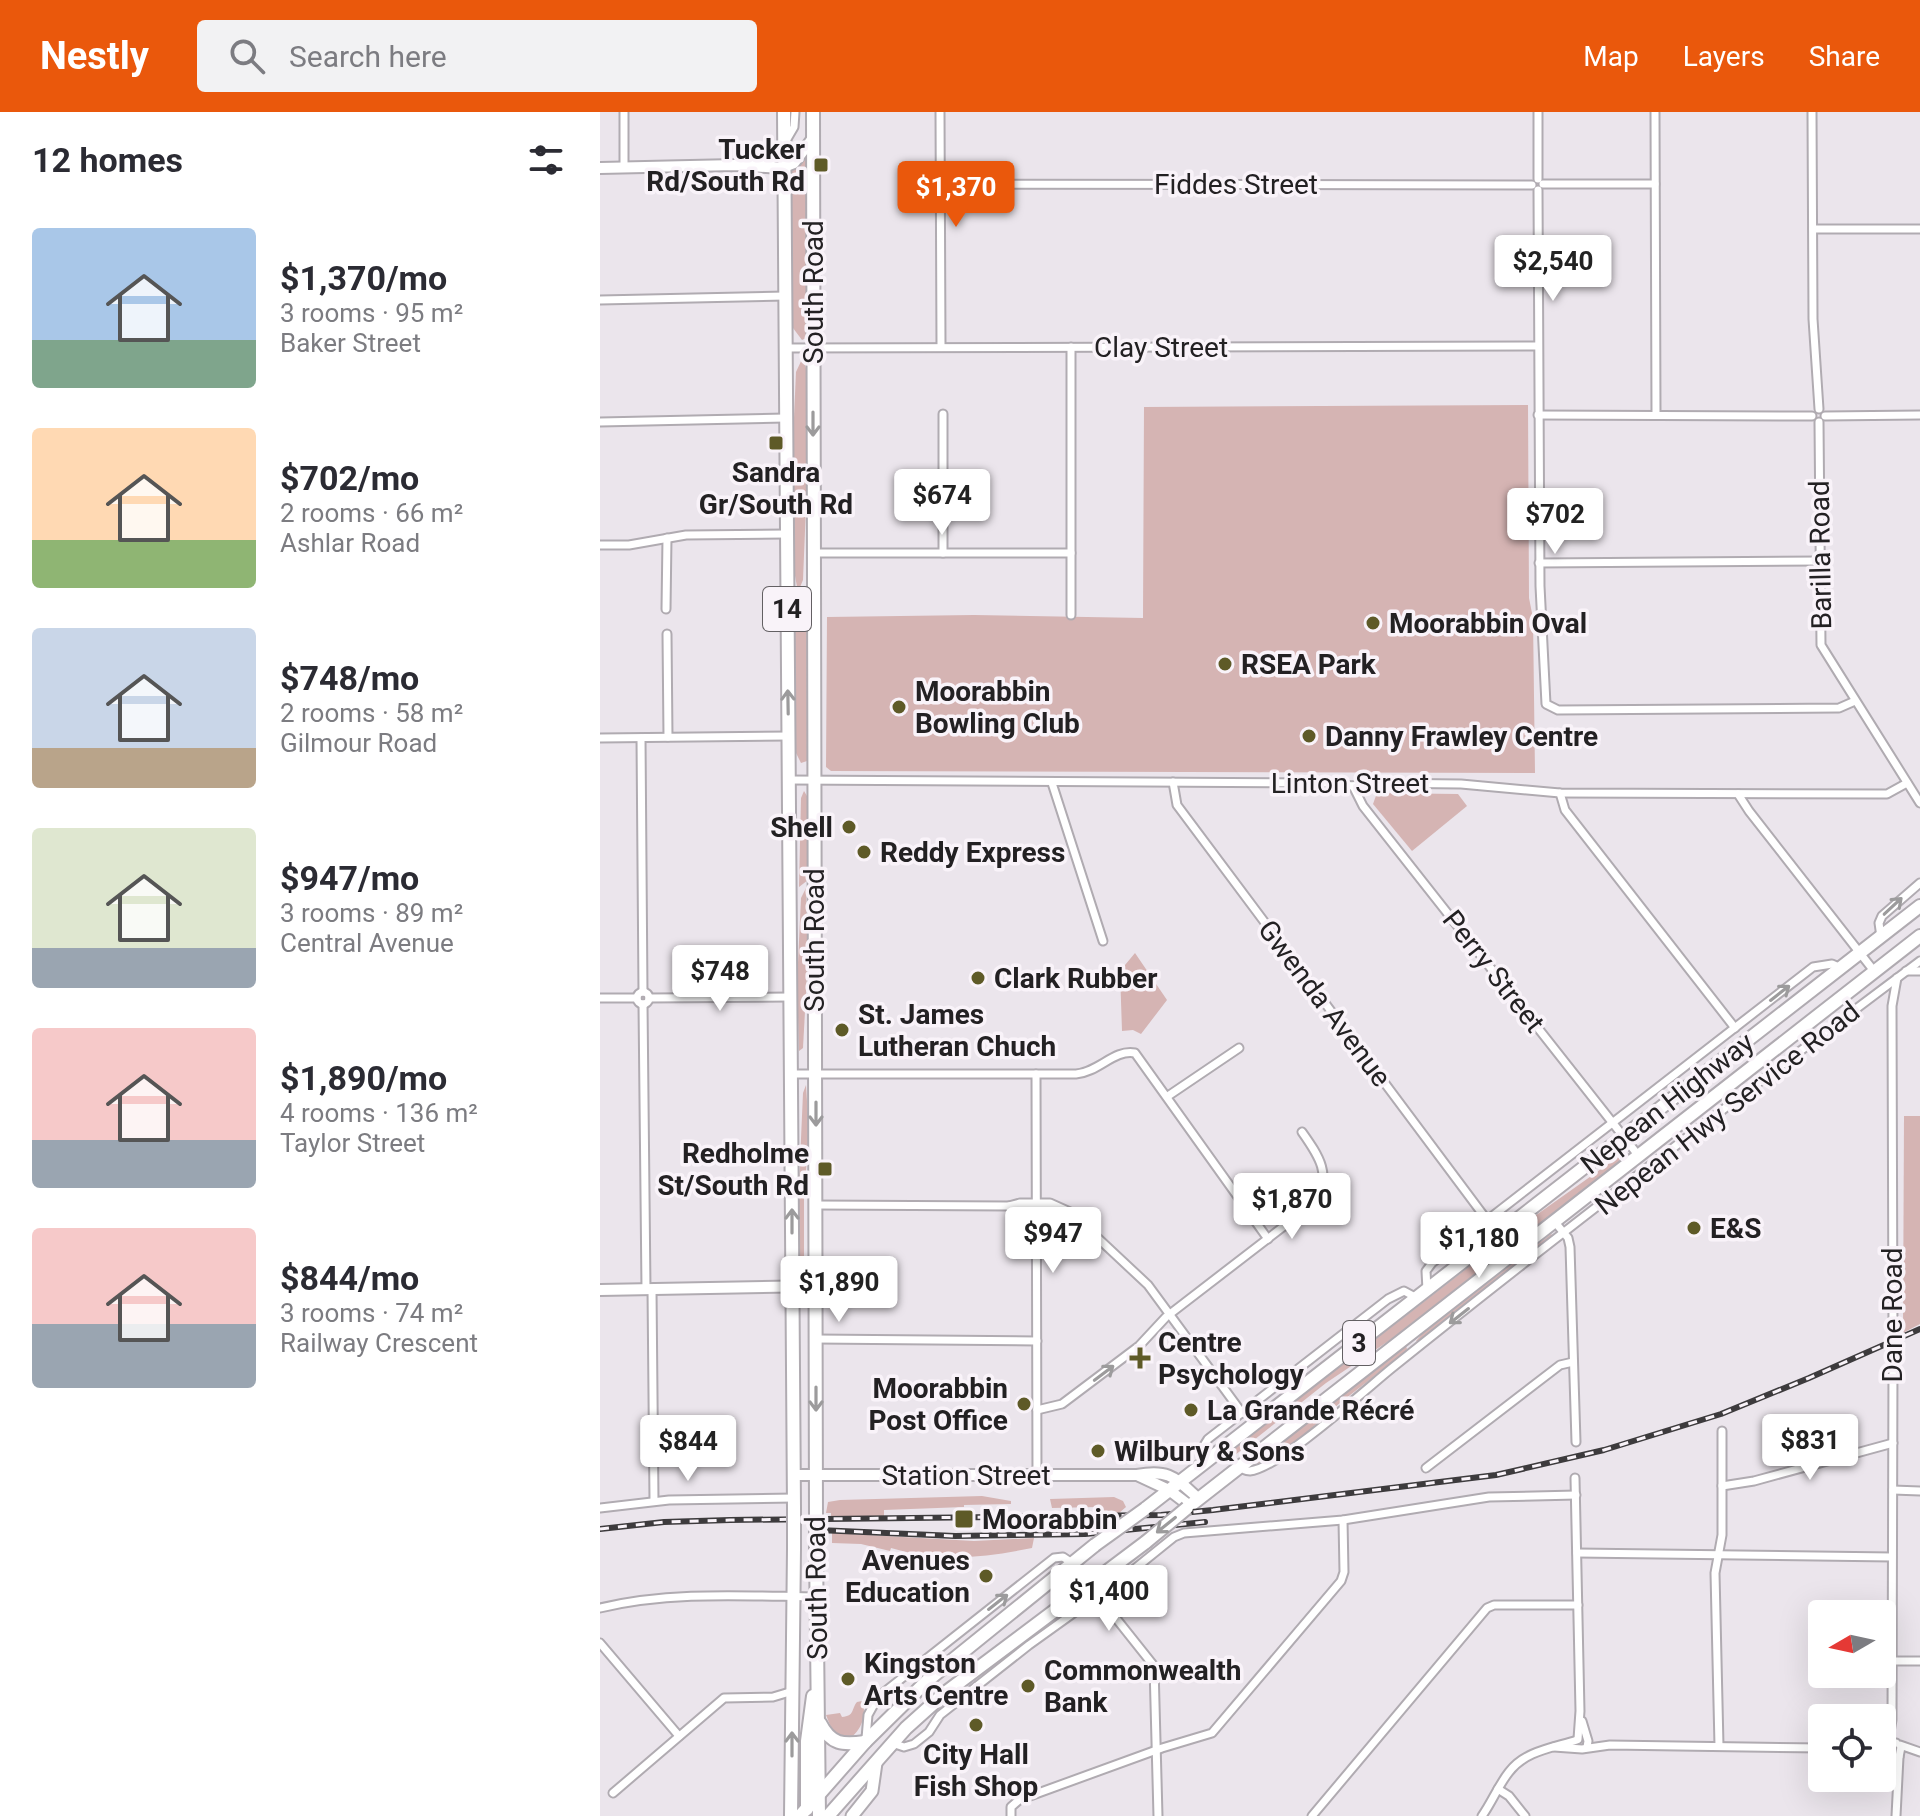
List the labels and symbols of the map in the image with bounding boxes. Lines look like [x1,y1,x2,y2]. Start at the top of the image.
place label: Tucker Rd/South Rd [646,133,805,198]
marker: Tucker Rd/South Rd [812,156,830,174]
pin: $1,370 [891,161,1021,229]
street label: Fiddes Street [1154,168,1318,201]
street label: South Road [797,220,830,364]
pin: $2,540 [1488,235,1618,303]
street label: Clay Street [1094,331,1228,364]
one-way arrow [805,410,821,437]
marker: Sandra Gr/South Rd [767,434,785,452]
place label: Sandra Gr/South Rd [699,456,853,521]
pin: $674 [895,469,989,537]
street label: Barilla Road [1803,480,1838,630]
pin: $702 [1508,488,1602,556]
road number: 14 [763,587,811,631]
place label: Moorabbin Oval [1389,607,1587,640]
marker: Moorabbin Oval [1364,614,1382,632]
place label: RSEA Park [1241,648,1377,681]
marker: RSEA Park [1216,655,1234,673]
place label: Moorabbin Bowling Club [915,675,1080,740]
one-way arrow [780,689,796,716]
marker: Moorabbin Bowling Club [890,698,908,716]
place label: Danny Frawley Centre [1325,720,1598,753]
marker: Danny Frawley Centre [1300,727,1318,745]
street label: Linton Street [1271,767,1429,800]
place label: Shell [770,811,833,844]
marker: Shell [840,818,858,836]
place label: Reddy Express [880,836,1065,869]
marker: Reddy Express [855,843,873,861]
street label: South Road [798,868,831,1012]
one-way arrow [1882,898,1902,916]
street label: Perry Street [1436,904,1551,1039]
street label: Gwenda Avenue [1251,914,1398,1093]
pin: $748 [673,945,767,1013]
place label: Clark Rubber [994,962,1157,995]
marker: Clark Rubber [969,969,987,987]
one-way arrow [1769,984,1791,1001]
street label: Nepean Hwy Service Road [1589,995,1866,1222]
place label: St. James Lutheran Chuch [858,998,1056,1063]
marker: St. James Lutheran Chuch [833,1021,851,1039]
street label: Nepean Highway [1574,1026,1760,1181]
one-way arrow [808,1100,824,1127]
place label: Redholme St/South Rd [657,1137,809,1202]
marker: Redholme St/South Rd [816,1160,834,1178]
pin: $1,870 [1227,1173,1357,1241]
pin: $947 [1006,1207,1100,1275]
one-way arrow [784,1208,800,1235]
pin: $1,180 [1414,1212,1544,1280]
place label: E&S [1710,1212,1761,1245]
marker: E&S [1685,1219,1703,1237]
street label: Dane Road [1876,1247,1909,1383]
pin: $1,890 [774,1256,904,1324]
one-way arrow [1448,1307,1470,1324]
road number: 3 [1343,1321,1375,1365]
place label: Centre Psychology [1158,1326,1305,1391]
marker: Centre Psychology [1129,1347,1151,1369]
one-way arrow [1092,1364,1114,1381]
place label: Moorabbin Post Office [868,1372,1008,1437]
one-way arrow [808,1385,824,1412]
place label: La Grande Récré [1207,1394,1414,1427]
marker: Moorabbin Post Office [1015,1395,1033,1413]
marker: La Grande Récré [1182,1401,1200,1419]
pin: $831 [1763,1414,1857,1482]
pin: $844 [641,1415,735,1483]
place label: Wilbury & Sons [1114,1435,1305,1468]
marker: Wilbury & Sons [1089,1442,1107,1460]
street label: Station Street [881,1459,1051,1492]
place label: Moorabbin [982,1503,1118,1536]
marker: Moorabbin [953,1508,975,1530]
street label: South Road [799,1516,834,1660]
one-way arrow [1156,1516,1177,1534]
place label: Avenues Education [845,1544,970,1609]
pin: $1,400 [1044,1565,1174,1633]
marker: Avenues Education [977,1567,995,1585]
one-way arrow [987,1593,1008,1610]
north arrow [1808,1600,1896,1688]
place label: Kingston Arts Centre [864,1647,1008,1712]
place label: Commonwealth Bank [1044,1654,1241,1719]
marker: Kingston Arts Centre [839,1670,857,1688]
marker: Commonwealth Bank [1019,1677,1037,1695]
marker: City Hall Fish Shop [967,1716,985,1734]
one-way arrow [784,1731,800,1758]
place label: City Hall Fish Shop [914,1738,1038,1803]

